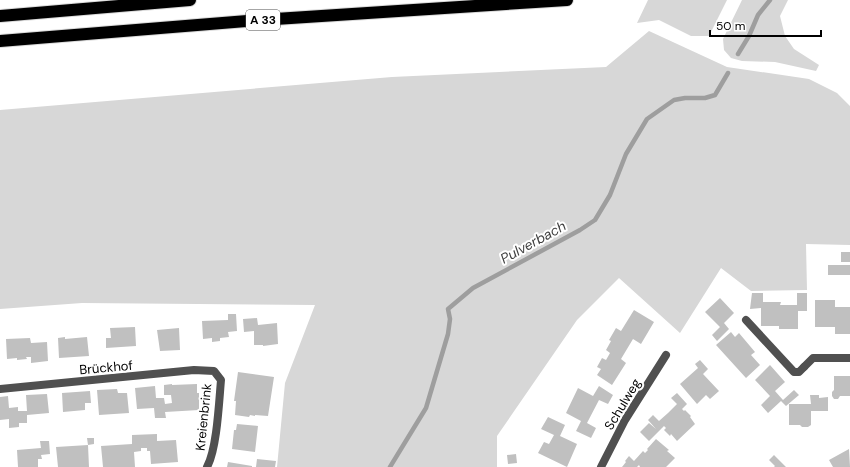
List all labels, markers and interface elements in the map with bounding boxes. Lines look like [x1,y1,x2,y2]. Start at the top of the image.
road number: A 33 [246,10,280,30]
scale bar [710,12,821,38]
text: 50 m [716,18,745,34]
water label: Pulverbach [497,217,569,267]
street label: Brückhof [79,357,134,378]
street label: Schulweg [600,375,644,433]
street label: Kreienbrink [192,382,216,452]

